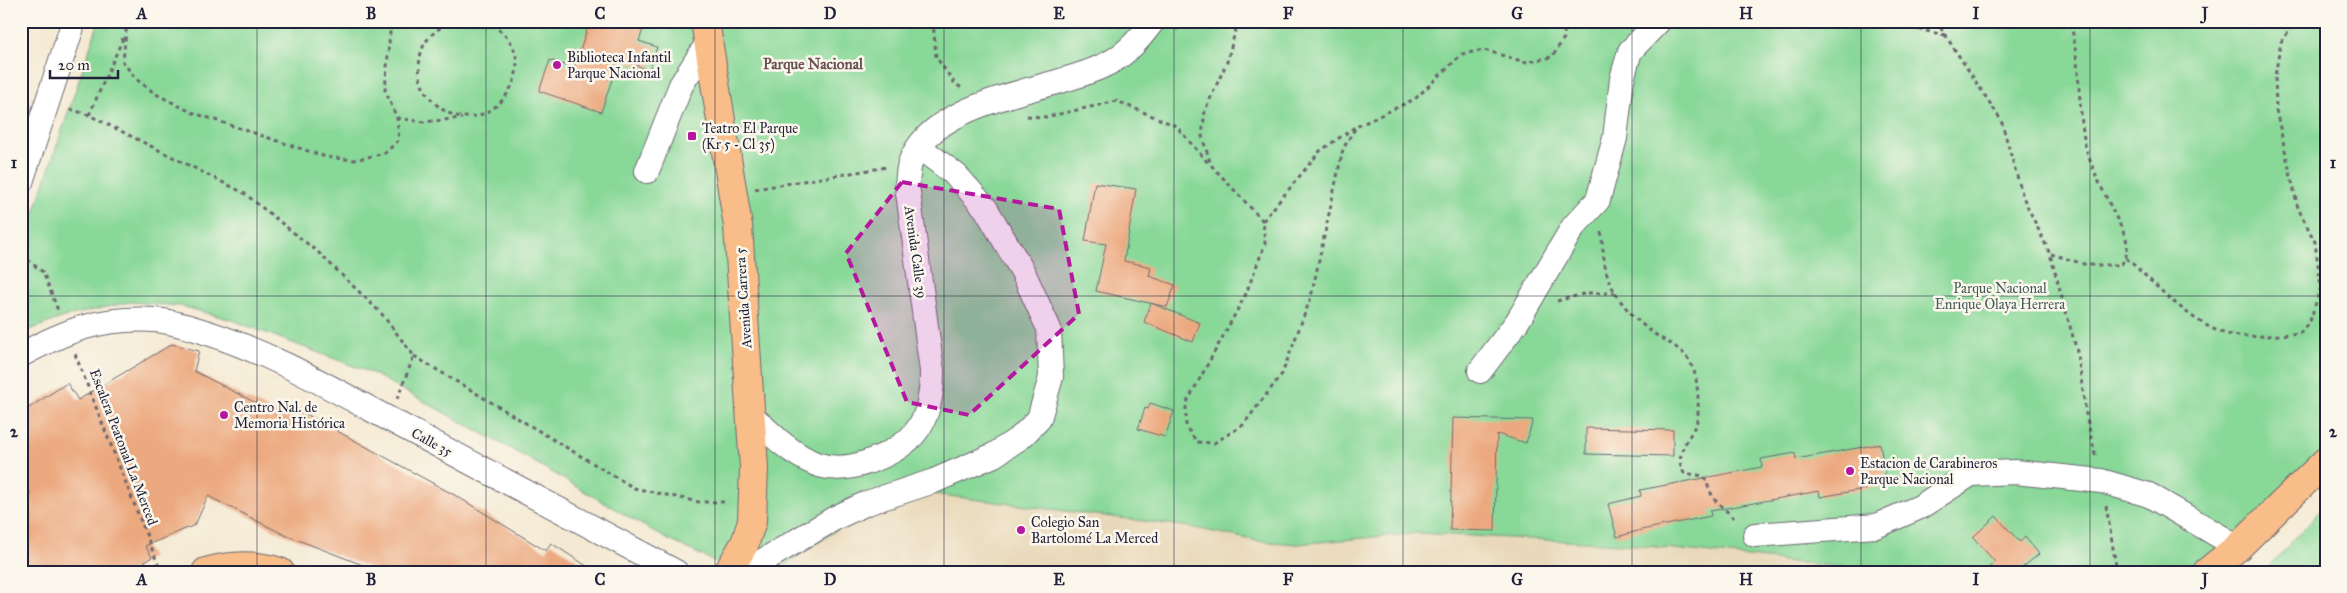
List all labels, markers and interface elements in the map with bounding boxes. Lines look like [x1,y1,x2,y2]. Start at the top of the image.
text: A [136,4,148,23]
text: B [366,4,376,23]
text: C [595,4,606,23]
text: D [824,4,837,23]
text: E [1053,4,1065,23]
text: F [1283,4,1294,23]
text: G [1511,4,1523,23]
text: H [1739,4,1753,23]
text: I [1973,4,1980,23]
text: J [2200,4,2209,24]
scale bar [50,48,118,80]
place label: Biblioteca Infantil Parque Nacional [567,49,672,83]
district label: Parque Nacional [763,55,864,74]
text: 20 m [58,56,90,74]
marker: Biblioteca Infantil Parque Nacional [551,59,563,71]
place label: Teatro El Parque (Kr 5 - Cl 35) [702,120,798,154]
marker: Teatro El Parque (Kr 5 - Cl 35) [686,130,698,142]
text: 1 [11,153,18,172]
text: 1 [2330,153,2337,172]
street label: Avenida Calle 39 [900,204,930,300]
street label: Avenida Carrera 5 [731,247,756,350]
park label: Parque Nacional Enrique Olaya Herrera [1935,280,2065,314]
street label: Escalera Peatonal La Merced [86,367,161,528]
place label: Centro Nal. de Memoria Histórica [234,399,345,432]
marker: Centro Nal. de Memoria Histórica [218,409,230,421]
text: 2 [10,422,19,441]
text: 2 [2329,422,2338,441]
street label: Calle 35 [408,425,456,460]
place label: Estacion de Carabineros Parque Nacional [1860,455,1997,489]
marker: Estacion de Carabineros Parque Nacional [1844,465,1856,477]
place label: Colegio San Bartolomé La Merced [1031,514,1158,547]
marker: Colegio San Bartolomé La Merced [1015,524,1027,536]
text: A [136,570,148,589]
text: B [366,570,376,589]
text: C [595,570,606,589]
text: D [824,570,837,589]
text: E [1053,570,1065,589]
text: F [1283,570,1294,589]
text: G [1511,570,1523,589]
text: H [1739,570,1753,589]
text: I [1973,570,1980,589]
text: J [2200,570,2209,590]

